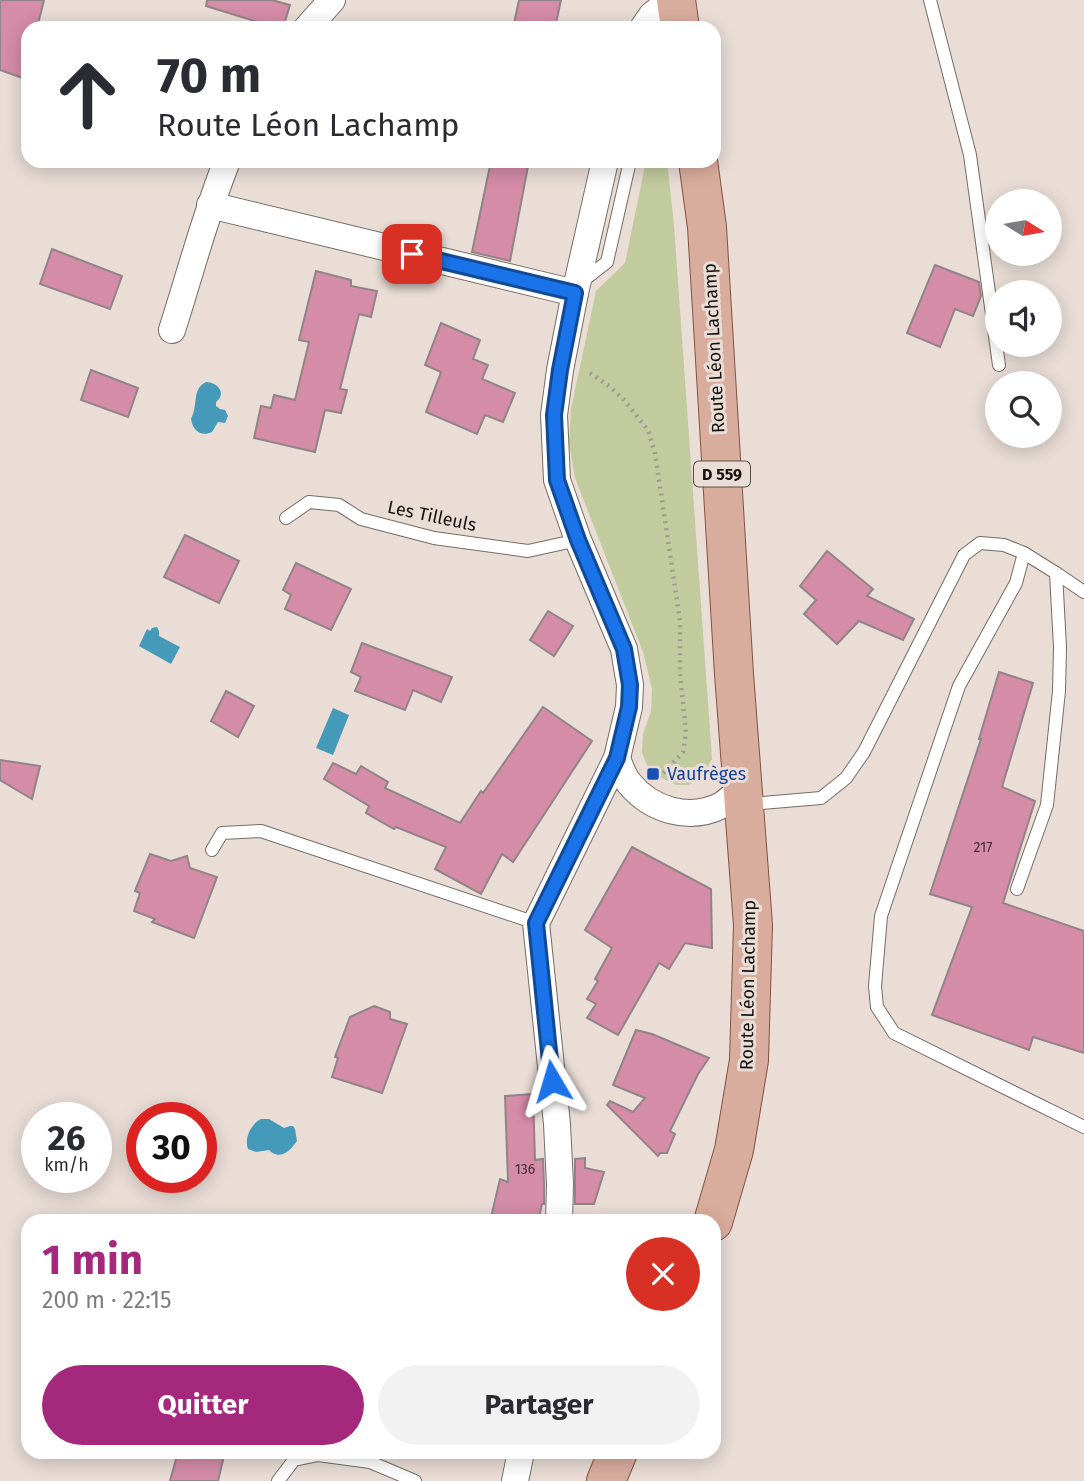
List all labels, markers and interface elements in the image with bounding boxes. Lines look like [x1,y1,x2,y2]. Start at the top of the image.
text: 70 m [157,46,261,105]
icon: ahead [42,49,133,140]
text: Route Léon Lachamp [157,106,460,144]
north arrow [985,189,1062,266]
map controls [985,189,1062,448]
pin [382,224,442,284]
icon: arrive [393,235,431,273]
street label: Route Léon Lachamp [699,262,729,434]
button: sound [985,280,1062,357]
button: search [985,371,1062,448]
road number: D 559 [694,461,750,486]
street label: Les Tilleuls [386,496,478,536]
place label: Vaufrèges [667,763,746,785]
marker: Vaufrèges [645,766,661,782]
house number: 217 [974,839,992,856]
street label: Route Léon Lachamp [736,900,760,1070]
position arrow [515,1044,589,1118]
speed limit sign: 30 [126,1102,217,1193]
text: 26 [48,1117,85,1159]
text: km/h [44,1154,89,1176]
house number: 136 [515,1161,535,1178]
text: 1 min [42,1235,143,1285]
button: close [626,1237,700,1311]
text: 200 m · 22:15 [42,1286,171,1314]
button: Quitter [42,1365,364,1445]
button: Partager [378,1365,700,1445]

